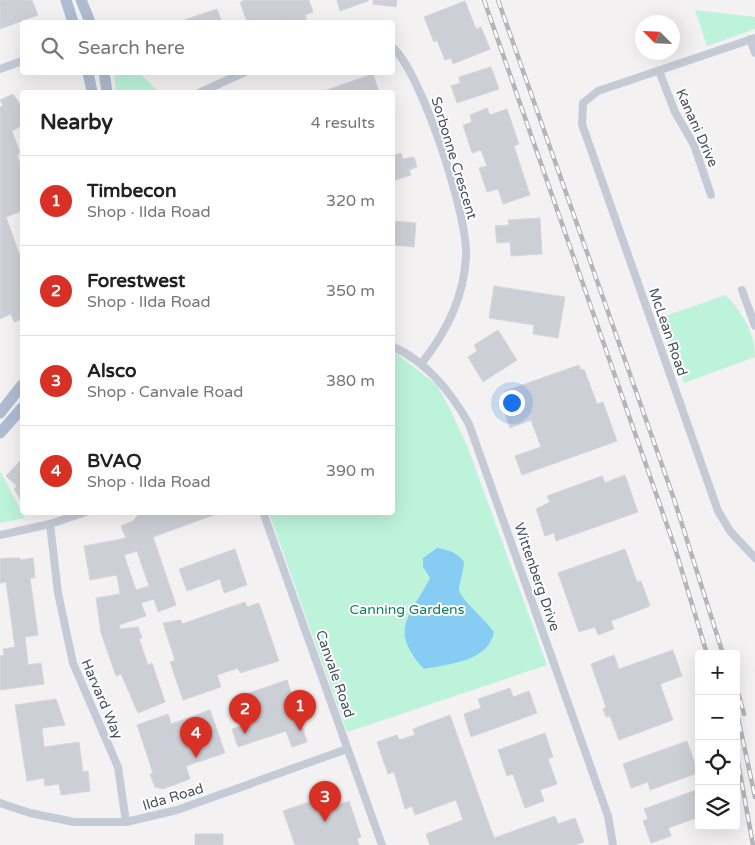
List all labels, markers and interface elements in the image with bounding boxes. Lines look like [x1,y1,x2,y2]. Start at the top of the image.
north arrow [635,15,680,60]
search box [20,20,395,75]
icon: search [38,34,66,62]
text: Search here [78,37,185,59]
street label: Kanani Drive [672,86,722,170]
street label: Sorbonne Crescent [427,95,481,222]
text: Nearby [40,110,113,135]
text: 4 results [311,113,375,133]
text: Timbecon [87,180,176,202]
text: 1 [51,191,61,211]
text: 320 m [326,191,375,211]
text: Shop · Ilda Road [87,202,211,222]
text: Forestwest [87,270,185,292]
text: 2 [51,281,61,301]
text: 350 m [326,281,375,301]
street label: McLean Road [645,286,691,378]
text: Shop · Ilda Road [87,292,211,312]
text: Alsco [87,360,137,382]
text: 3 [51,371,61,391]
text: 380 m [326,371,375,391]
text: Shop · Canvale Road [87,382,243,402]
your location [499,390,525,416]
text: BVAQ [87,450,142,472]
text: 4 [51,461,61,481]
text: 390 m [326,461,375,481]
text: Shop · Ilda Road [87,472,211,492]
street label: Wittenberg Drive [510,521,564,633]
park label: Canning Gardens [350,601,465,618]
street label: Canvale Road [312,628,358,720]
map controls [695,650,740,830]
button: + [695,650,740,695]
street label: Harvard Way [77,656,127,742]
pin: 1 [284,690,316,731]
pin: 2 [229,693,261,734]
button: − [695,695,740,740]
pin: 4 [180,717,212,758]
button: locate [695,740,740,785]
street label: Ilda Road [140,780,206,814]
pin: 3 [309,781,341,822]
button: layers [695,785,740,830]

